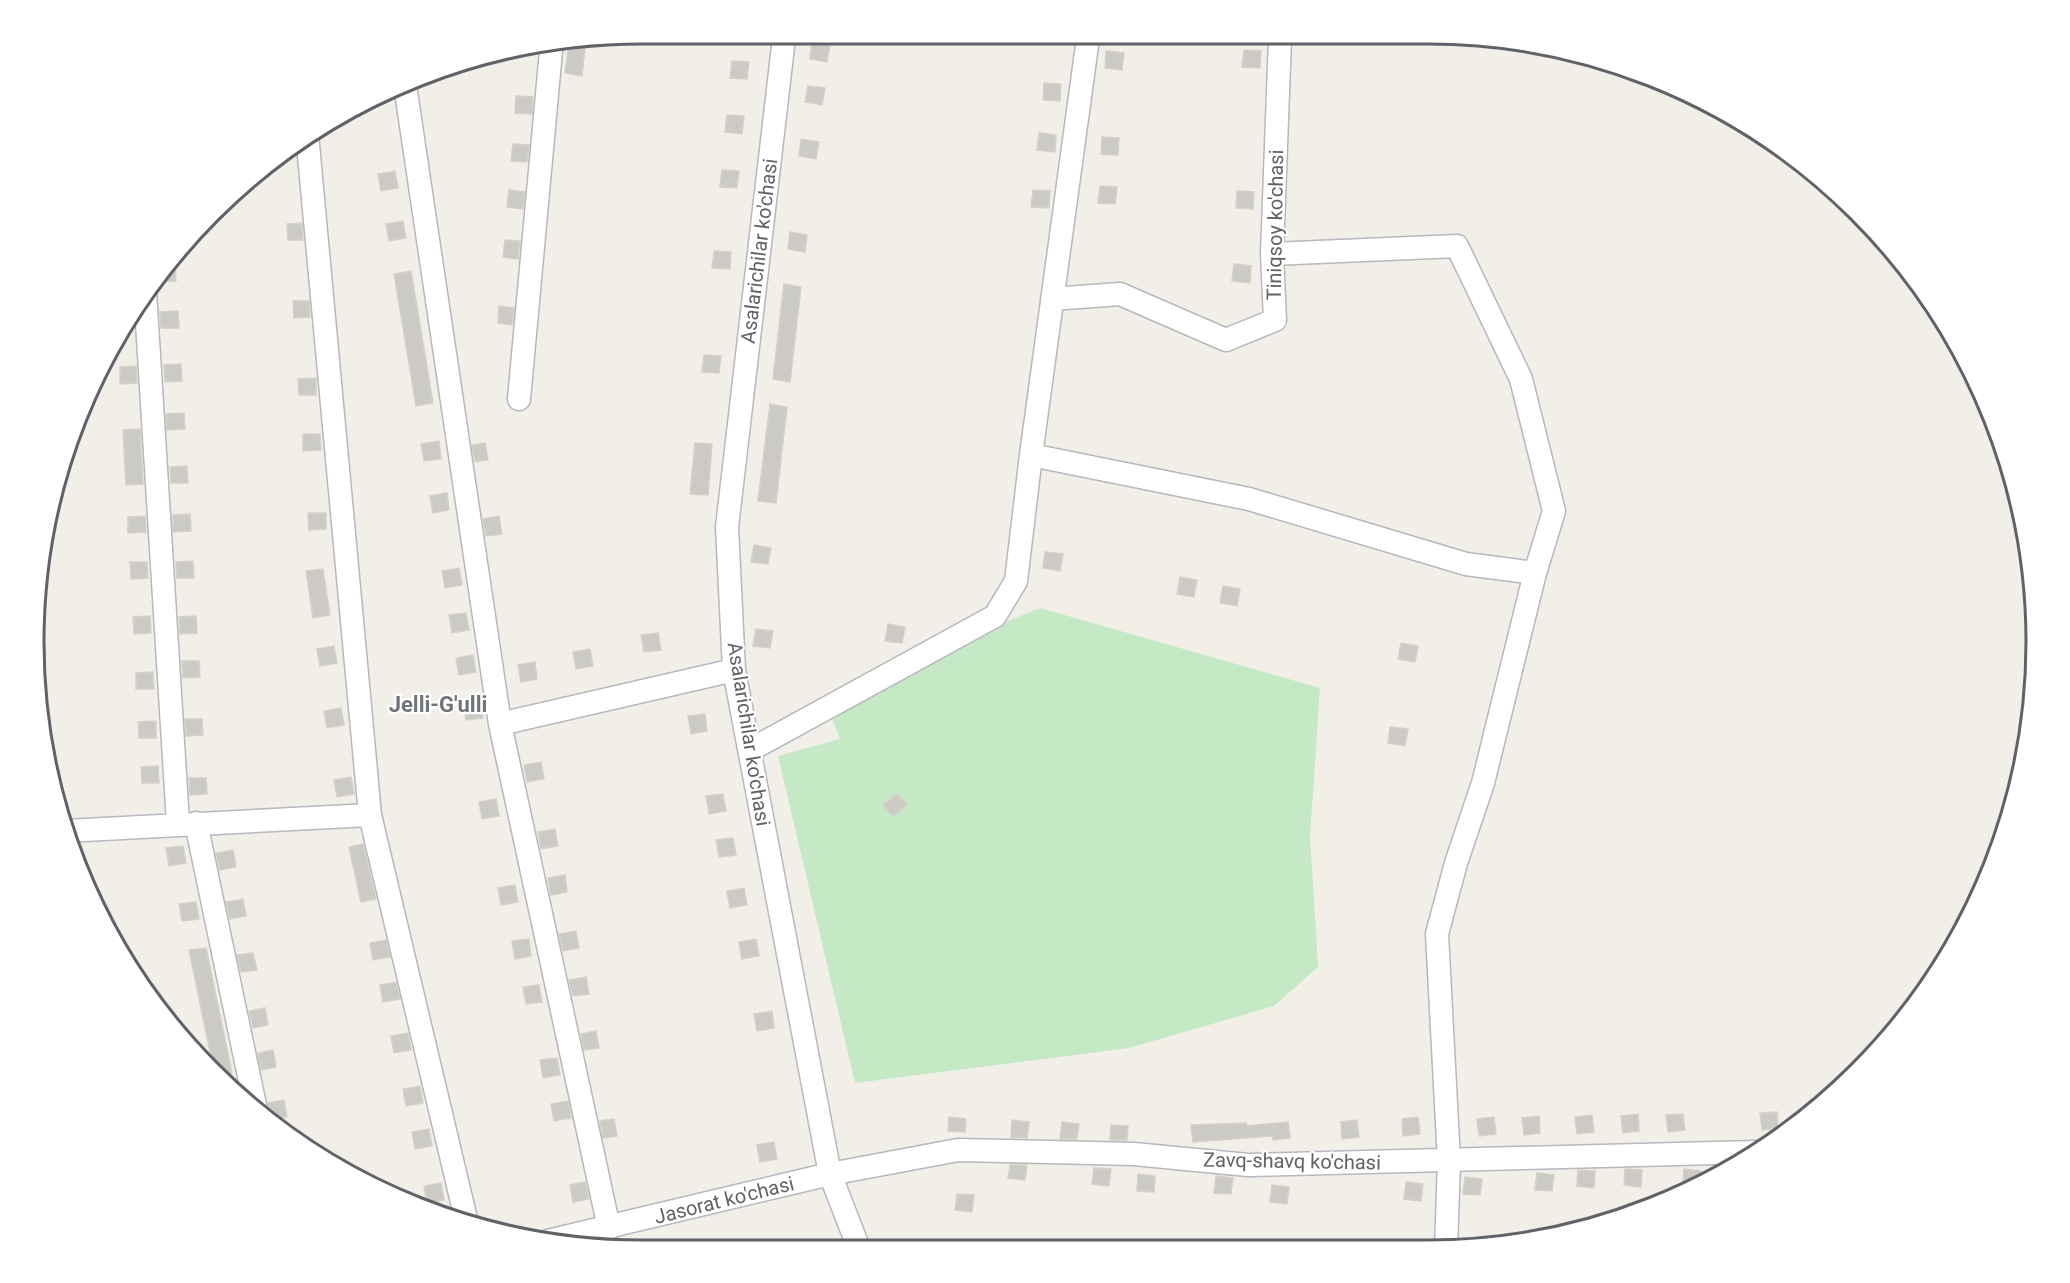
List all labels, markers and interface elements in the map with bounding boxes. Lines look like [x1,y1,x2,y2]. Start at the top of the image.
street label: Tiniqsoy ko'chasi [1262,149,1288,301]
street label: Asalarichilar ko'chasi [736,157,782,345]
street label: Asalarichilar ko'chasi [723,640,775,828]
district label: Jelli-G'ulli [389,692,487,717]
street label: Zavq-shavq ko'chasi [1203,1147,1381,1175]
street label: Jasorat ko'chasi [652,1171,796,1229]

